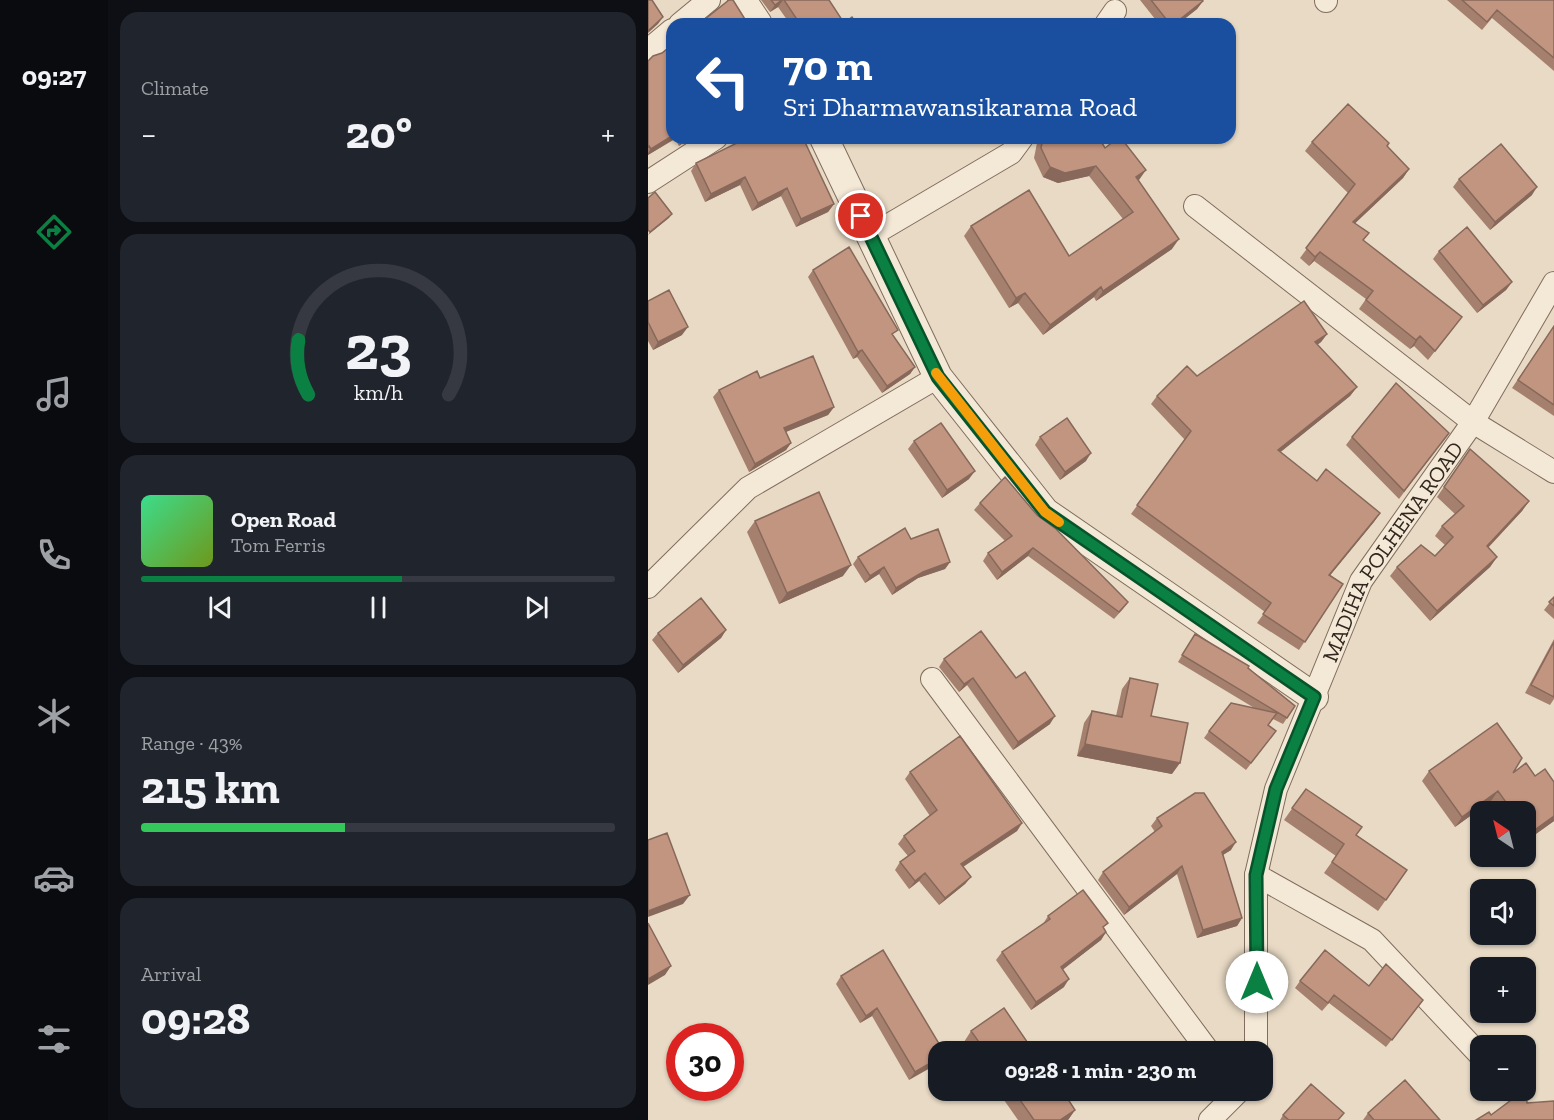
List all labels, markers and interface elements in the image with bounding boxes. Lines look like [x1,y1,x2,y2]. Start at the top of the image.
text: 70 m [783,40,873,91]
icon: left [684,42,762,120]
text: 09:27 [22,60,86,92]
text: Climate [141,76,209,100]
text: Sri Dharmawansikarama Road [783,91,1137,123]
text: 20° [346,106,412,160]
text: − [141,114,156,153]
text: + [601,114,615,153]
pin [835,190,886,241]
icon: arrive [844,199,877,232]
icon: directions [33,211,75,253]
text: 23 [345,311,411,386]
icon: music [33,373,75,415]
text: km/h [354,381,402,406]
street label: MADIHA POLHENA ROAD [1316,436,1469,666]
text: Open Road [231,506,336,533]
text: Tom Ferris [231,533,326,557]
icon: phone [33,534,75,576]
icon: previous [204,591,237,624]
icon: pause [362,591,395,624]
icon: next [520,591,553,624]
icon: climate [33,695,75,737]
text: Range · 43% [141,731,243,755]
text: 215 km [141,761,280,815]
north arrow [1470,801,1536,867]
map controls [1470,801,1536,1101]
icon: car [33,857,75,899]
button: sound [1470,879,1536,945]
position arrow [1225,950,1289,1014]
button: + [1470,957,1536,1023]
text: Arrival [141,962,201,986]
text: 09:28 [141,992,251,1046]
icon: filters [33,1018,75,1060]
speed limit sign: 30 [666,1023,744,1101]
button: − [1470,1035,1536,1101]
text: 09:28 · 1 min · 230 m [1005,1057,1196,1084]

